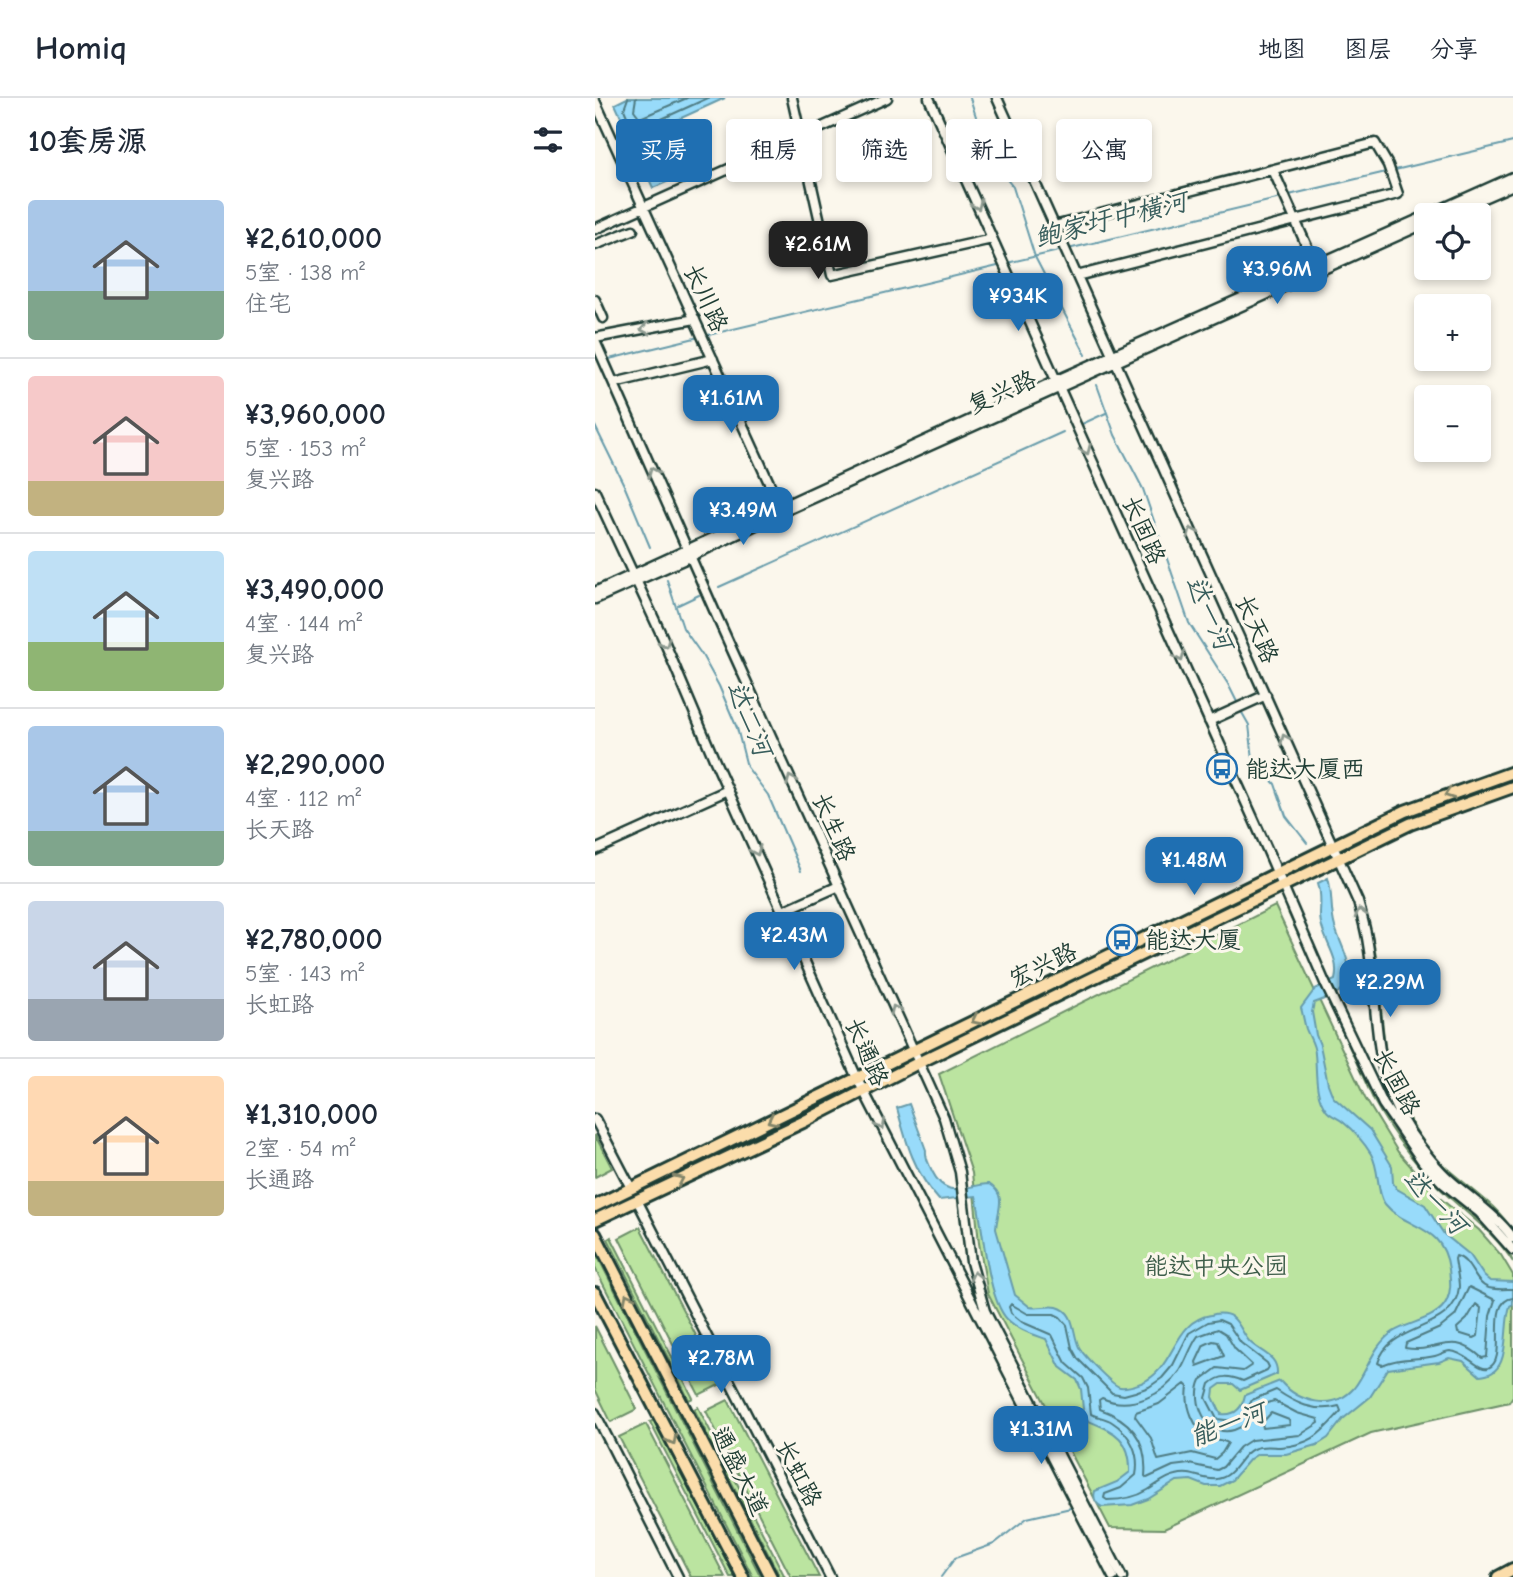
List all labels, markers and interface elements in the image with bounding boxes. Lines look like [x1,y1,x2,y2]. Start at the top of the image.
text: Homiq [35,29,127,67]
text: 地图 [1258,35,1306,63]
text: 图层 [1344,35,1392,63]
text: 分享 [1430,35,1478,63]
chip: 买房 [616,119,712,182]
chip: 租房 [726,119,822,182]
chip: 筛选 [836,119,932,182]
chip: 新上 [946,119,1042,182]
chip: 公寓 [1056,119,1152,182]
icon: filters [529,121,567,159]
text: 10套房源 [28,124,147,159]
water label: 鲍家圩中横河 [1032,186,1194,253]
one-way arrow [969,198,983,210]
map controls [1414,203,1491,462]
button: locate [1414,203,1491,280]
text: ¥2,610,000 [245,221,382,256]
pin: ¥2.61M [761,222,875,281]
icon: home [84,228,168,312]
text: ¥2.61M [785,230,851,257]
pin: ¥3.96M [1220,246,1334,306]
text: ¥3.96M [1242,255,1312,282]
text: 5室 · 138 m² [245,259,365,286]
street label: 长川路 [678,259,734,337]
pin: ¥934K [969,274,1067,333]
text: ¥934K [989,282,1047,309]
text: 住宅 [245,290,291,317]
button: + [1414,294,1491,371]
one-way arrow [639,320,651,335]
street label: 复兴路 [963,365,1041,419]
pin: ¥1.61M [674,376,788,435]
text: ¥1.61M [699,384,763,411]
button: − [1414,385,1491,462]
text: ¥3,960,000 [245,397,386,432]
icon: home [84,404,168,488]
text: 5室 · 153 m² [245,435,366,462]
one-way arrow [1078,443,1092,455]
text: 复兴路 [245,466,314,493]
one-way arrow [647,467,661,479]
pin: ¥3.49M [686,488,800,547]
street label: 长固路 [1117,491,1171,569]
text: ¥3.49M [709,496,777,523]
one-way arrow [1186,527,1200,539]
water label: 达一河 [1179,571,1240,658]
text: ¥3,490,000 [245,572,384,607]
icon: home [84,579,168,663]
street label: 长天路 [1230,590,1284,668]
text: 4室 · 144 m² [245,610,362,637]
one-way arrow [657,636,671,648]
text: 复兴路 [245,641,314,668]
one-way arrow [1172,650,1186,662]
water label: 达二河 [720,677,779,764]
one-way arrow [1279,734,1293,747]
text: ¥2,290,000 [245,747,385,782]
bus stop icon: 能达大厦西 [1205,752,1239,786]
icon: home [84,754,168,838]
place label: 能达大厦西 [1245,755,1365,783]
one-way arrow [785,775,799,787]
text: 4室 · 112 m² [245,785,361,812]
one-way arrow [1443,786,1455,800]
street label: 长生路 [807,788,861,866]
text: 长天路 [245,816,314,843]
pin: ¥1.48M [1137,838,1251,897]
one-way arrow [748,844,762,857]
text: ¥1.48M [1161,846,1227,873]
one-way arrow [1354,907,1369,919]
pin: ¥2.43M [737,912,851,972]
text: ¥2.43M [760,921,828,948]
text: ¥2,780,000 [245,922,383,957]
bus stop icon: 能达大厦 [1105,923,1139,957]
place label: 能达大厦 [1145,926,1241,954]
icon: home [84,929,168,1013]
street label: 宏兴路 [1005,937,1081,993]
text: 5室 · 143 m² [245,960,364,987]
pin: ¥2.29M [1333,960,1447,1019]
text: ¥2.29M [1356,968,1424,995]
text: 长虹路 [245,991,314,1018]
one-way arrow [889,1005,903,1017]
one-way arrow [971,1012,983,1026]
street label: 长通路 [840,1013,894,1091]
street label: 长固路 [1368,1044,1426,1120]
text: ¥1,310,000 [245,1097,378,1132]
icon: home [84,1104,168,1188]
one-way arrow [767,1112,779,1126]
one-way arrow [873,1118,886,1130]
text: 2室 · 54 m² [245,1135,355,1162]
water label: 达一河 [1397,1163,1475,1244]
text: 长通路 [245,1166,314,1193]
one-way arrow [672,1174,684,1188]
park label: 能达中央公园 [1144,1252,1288,1280]
one-way arrow [969,1271,983,1283]
one-way arrow [622,1293,636,1305]
pin: ¥2.78M [664,1336,778,1395]
text: ¥2.78M [688,1344,754,1371]
water label: 能一河 [1186,1396,1274,1452]
pin: ¥1.31M [984,1406,1098,1466]
text: ¥1.31M [1009,1415,1073,1442]
street label: 通盛大道 [706,1422,774,1520]
one-way arrow [663,1433,677,1445]
street label: 长虹路 [770,1435,828,1511]

